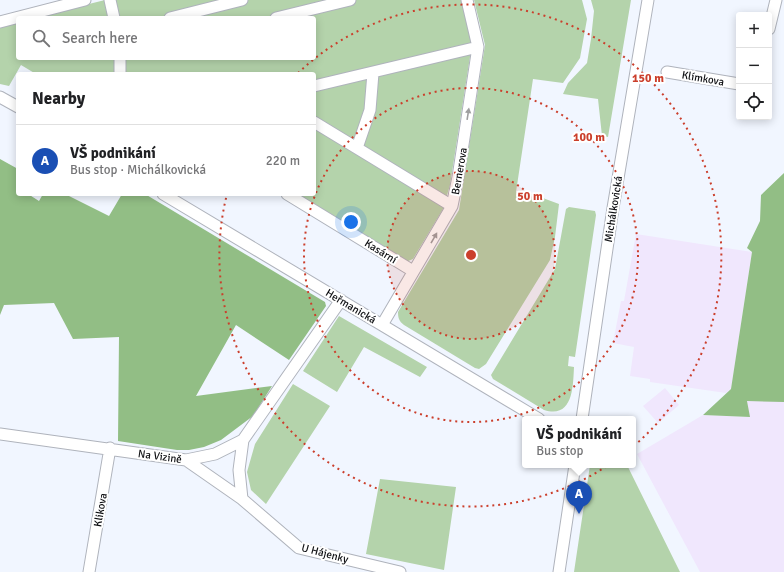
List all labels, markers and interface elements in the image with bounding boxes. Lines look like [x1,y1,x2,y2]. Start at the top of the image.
map controls [736,12,772,120]
button: + [736,12,772,48]
search box [16,16,316,60]
icon: search [30,27,52,49]
text: Search here [62,29,138,47]
button: − [736,48,772,84]
street label: Klímkova [681,68,726,89]
text: 150 m [632,71,664,86]
button: locate [736,84,772,120]
text: Nearby [32,88,85,109]
one-way arrow [465,108,471,120]
text: 100 m [573,130,605,145]
text: VŠ podnikání [70,144,156,162]
street label: Bernerova [449,146,470,196]
text: A [41,153,49,169]
text: 220 m [266,153,300,169]
text: Bus stop · Michálkovická [70,162,206,178]
street label: Michálkovická [602,175,625,243]
text: 50 m [517,189,543,204]
your location [341,212,361,232]
one-way arrow [430,233,438,243]
street label: Kasární [362,236,399,266]
centre of rings [464,248,478,262]
street label: Heřmanická [323,286,379,327]
popup [522,416,636,468]
text: VŠ podnikání [536,425,622,443]
text: Bus stop [536,443,583,459]
street label: Na Vizině [137,447,183,466]
pin: A [566,481,592,514]
street label: Klikova [91,492,110,528]
street label: U Hájenky [300,541,351,566]

